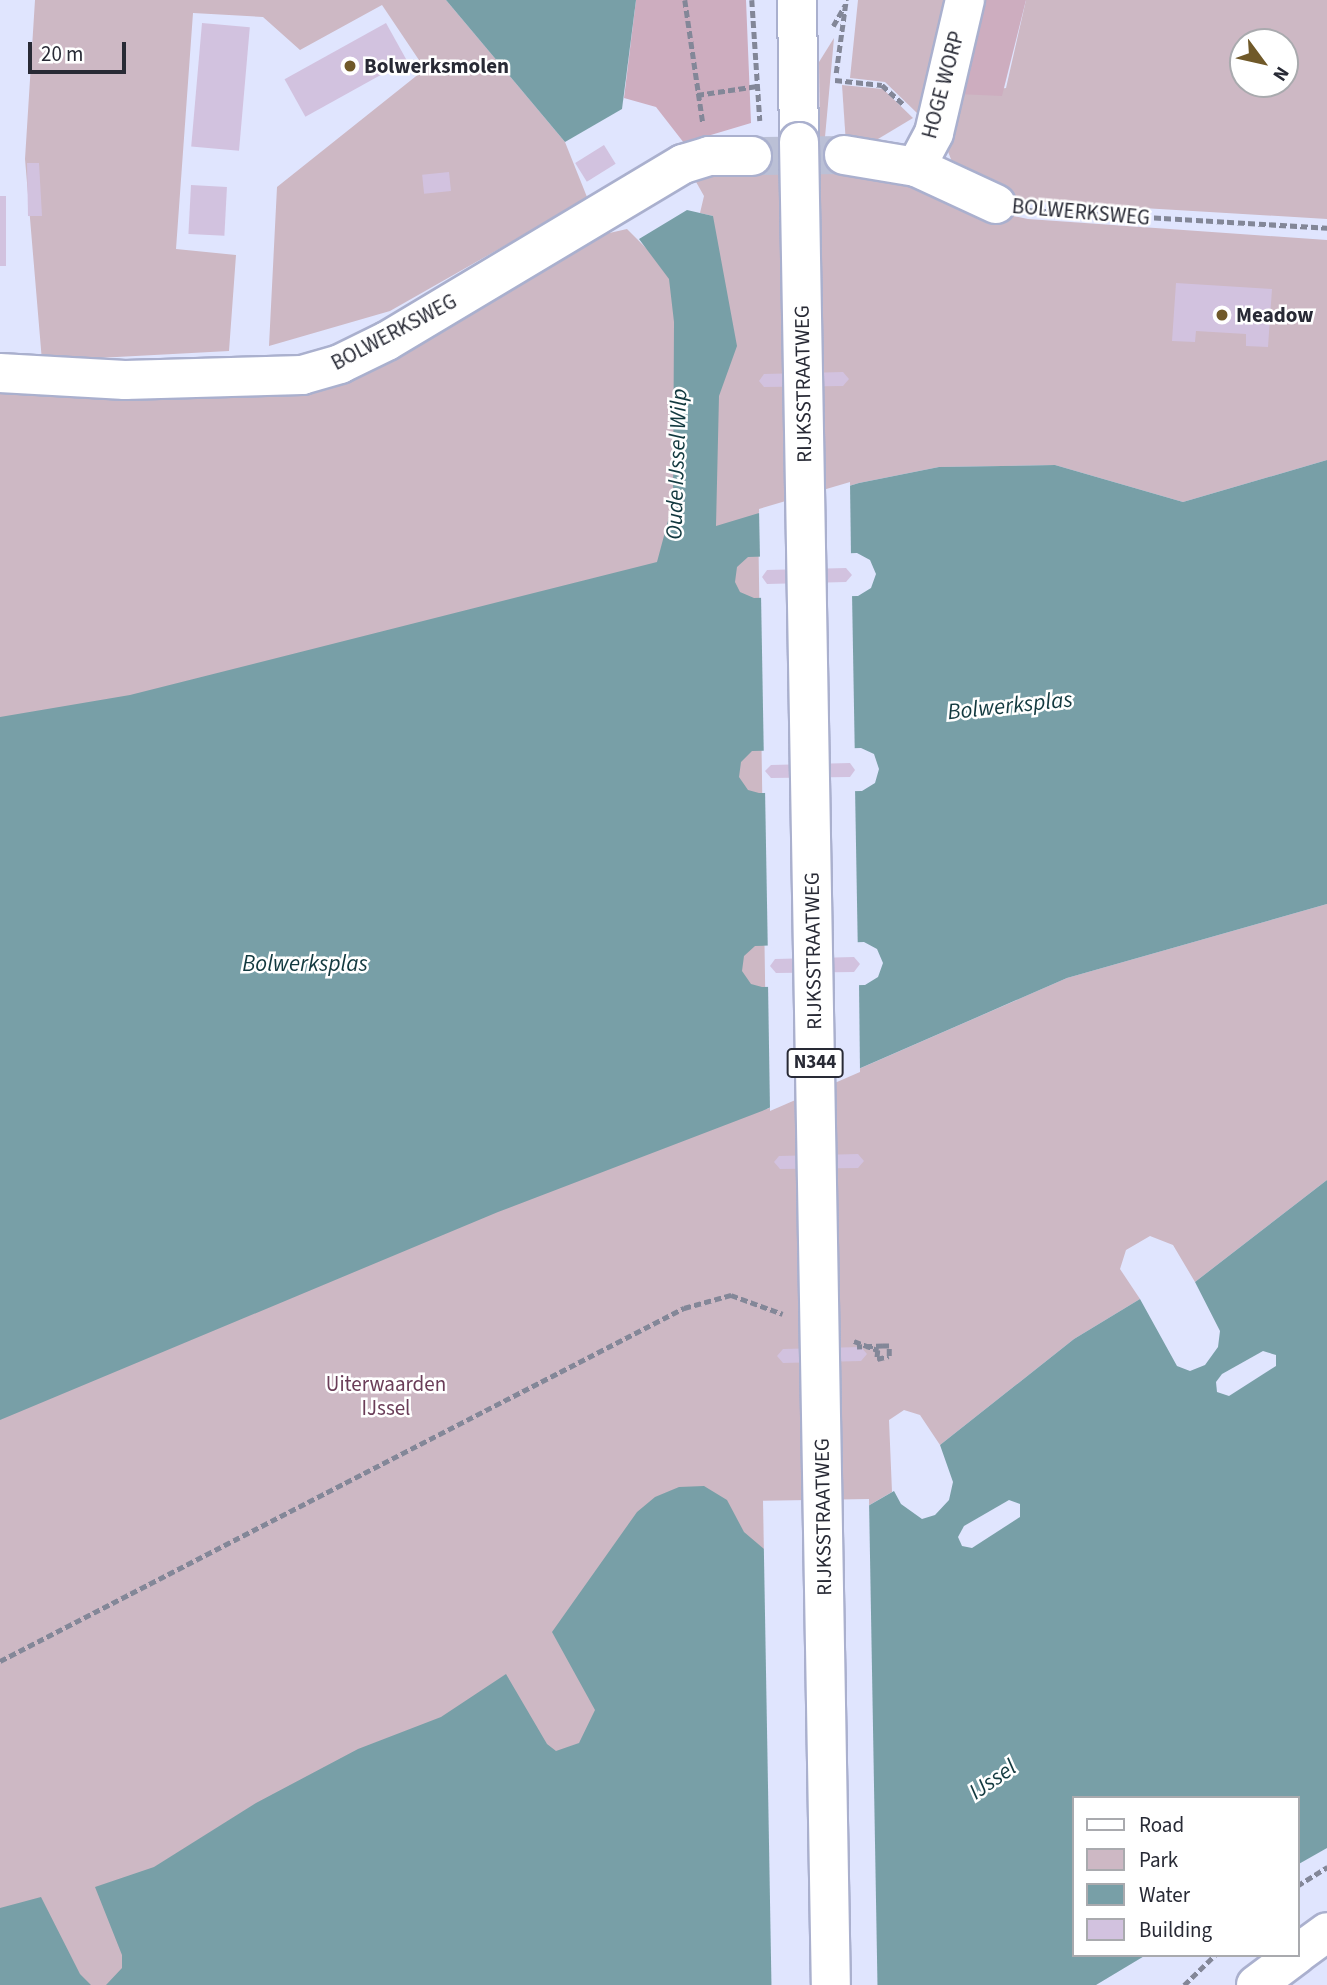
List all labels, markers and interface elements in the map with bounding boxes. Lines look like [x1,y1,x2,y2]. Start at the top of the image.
scale bar [32,28,130,72]
north arrow [1229,28,1299,98]
street label: HOGE WORP [917,29,969,141]
text: 20 m [41,39,83,69]
place label: Bolwerksmolen [364,53,509,79]
marker: Bolwerksmolen [342,58,358,74]
text: N [1266,61,1295,86]
street label: BOLWERKSWEG [1011,193,1151,231]
street label: BOLWERKSWEG [327,288,461,376]
place label: Meadow [1236,302,1314,328]
street label: RIJKSSTRAATWEG [789,305,817,463]
marker: Meadow [1214,307,1230,323]
water label: Oude IJssel Wilp [661,388,693,540]
water label: Bolwerksplas [946,686,1074,726]
street label: RIJKSSTRAATWEG [799,872,827,1030]
water label: Bolwerksplas [242,950,368,978]
road number: N344 [785,1048,845,1078]
park label: Uiterwaarden IJssel [326,1371,446,1421]
street label: RIJKSSTRAATWEG [809,1438,837,1596]
water label: IJssel [964,1754,1022,1806]
legend [1072,1796,1299,1957]
text: Road [1139,1810,1184,1840]
text: Park [1139,1845,1178,1875]
text: Water [1139,1880,1190,1910]
text: Building [1139,1915,1212,1945]

